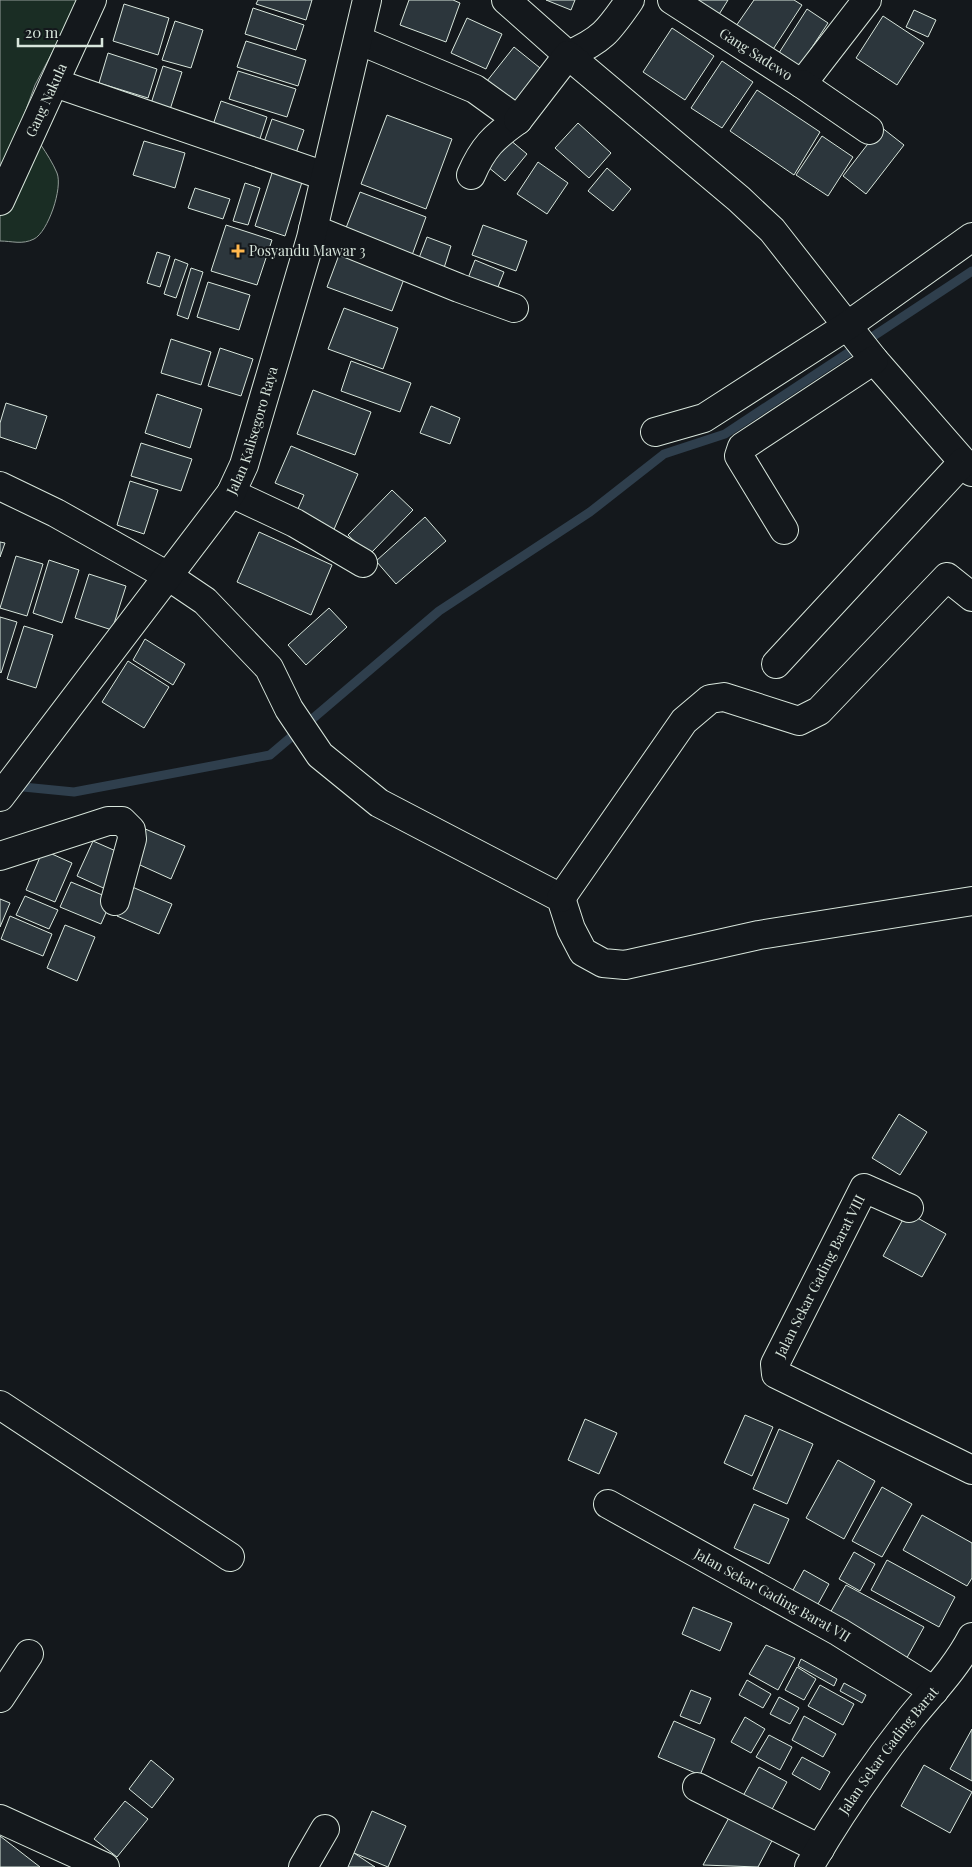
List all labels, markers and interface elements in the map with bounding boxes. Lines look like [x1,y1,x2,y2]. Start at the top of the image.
scale bar [18,15,101,47]
text: 20 m [25,22,59,42]
street label: Gang Sadewo [716,23,797,85]
street label: Gang Nakula [21,60,71,140]
place label: Posyandu Mawar 3 [249,241,365,260]
marker: Posyandu Mawar 3 [231,244,245,258]
street label: Jalan Kalisegoro Raya [221,364,282,498]
street label: Jalan Sekar Gading Barat VIII [770,1191,869,1361]
street label: Jalan Sekar Gading Barat VII [690,1543,855,1646]
street label: Jalan Sekar Gading Barat [833,1682,943,1819]

